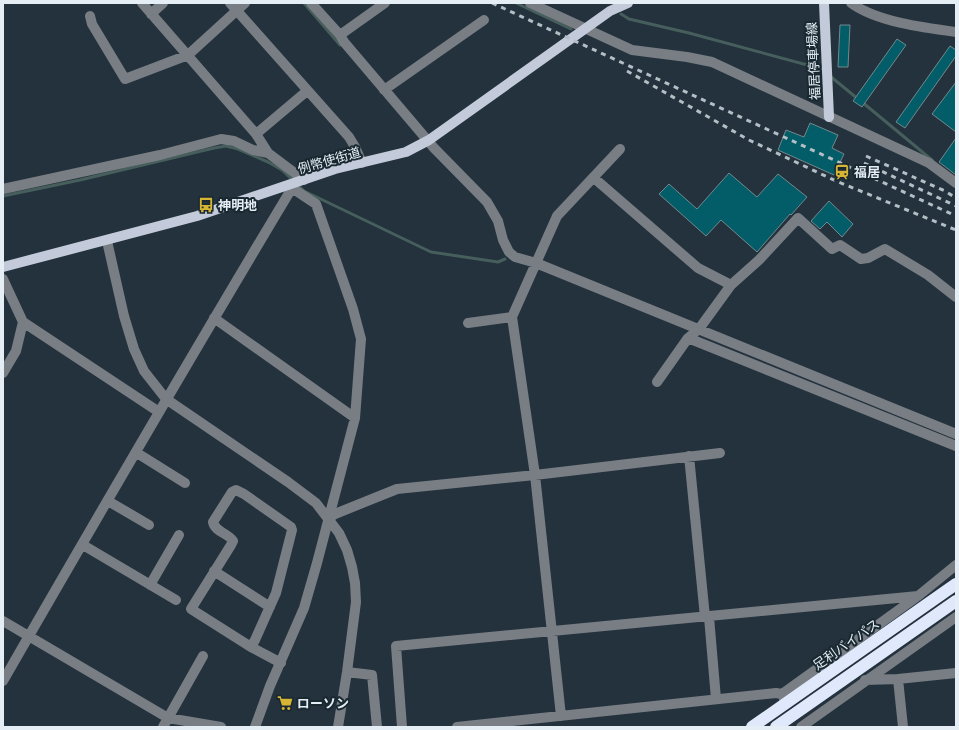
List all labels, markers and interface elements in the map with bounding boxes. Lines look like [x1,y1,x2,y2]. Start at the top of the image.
street label: 福居停車場線 [804,22,823,100]
street label: 例幣使街道 [296,144,362,177]
station icon: 福居 [833,163,851,181]
place label: 福居 [854,165,880,180]
bus stop icon: 神明地 [197,196,215,214]
place label: 神明地 [218,198,257,213]
street label: 足利バイパス [810,616,882,673]
supermarket icon: ローソン [276,694,294,712]
place label: ローソン [297,696,349,711]

